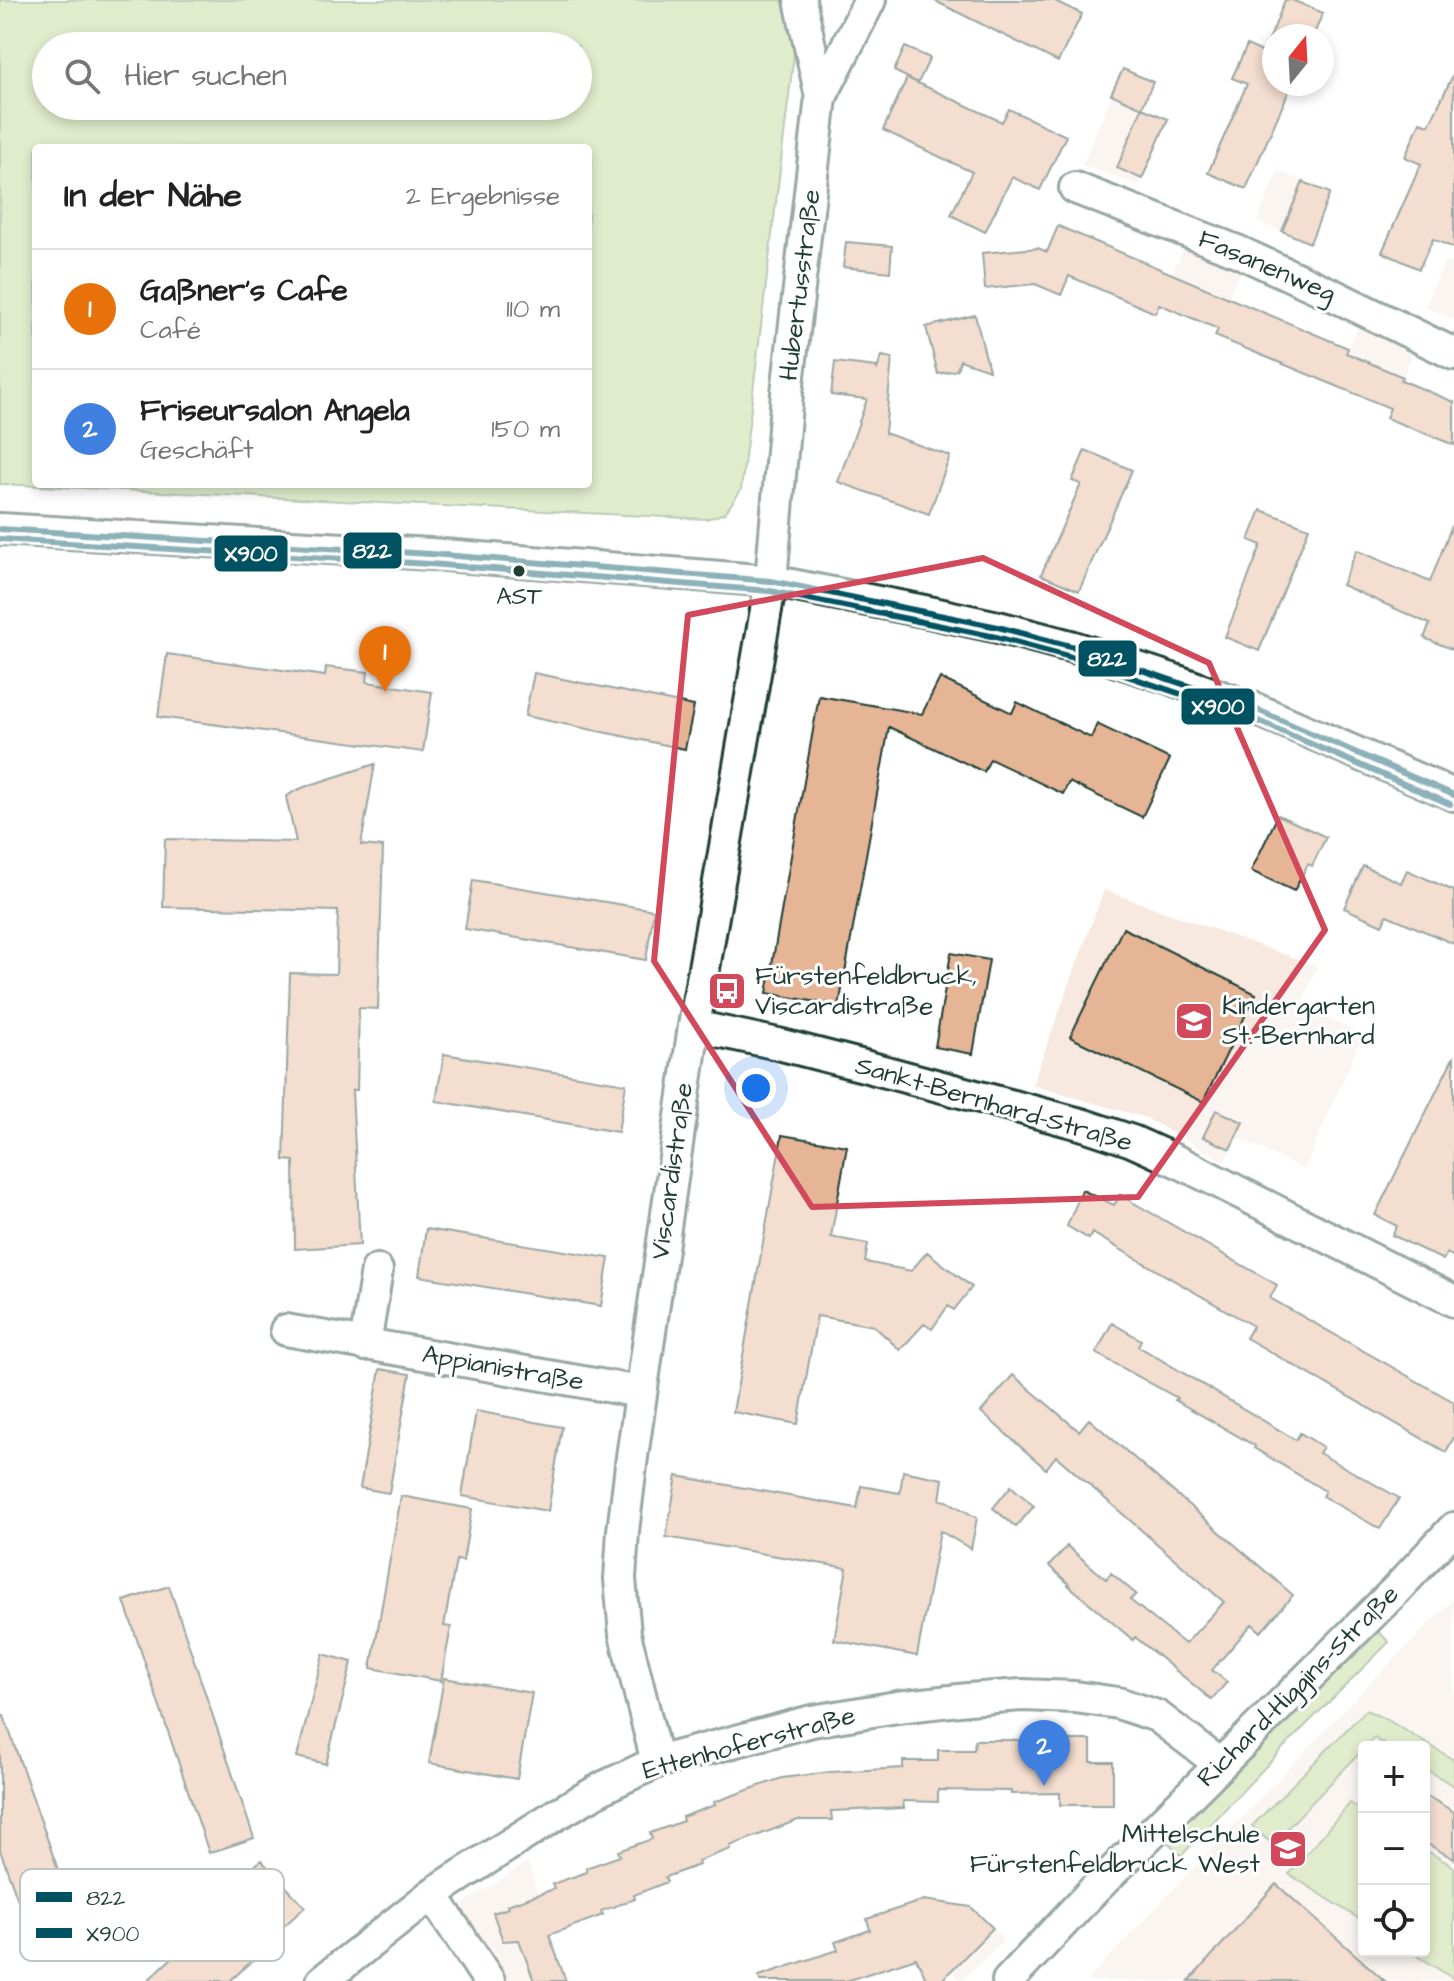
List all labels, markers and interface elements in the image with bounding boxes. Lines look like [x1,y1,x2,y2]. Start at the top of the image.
north arrow [1262,24,1334,96]
search box [32,32,592,120]
icon: search [60,54,104,98]
text: Hier suchen [124,55,287,97]
text: In der Nähe [64,172,242,220]
text: 2 Ergebnisse [406,178,560,214]
street label: Hubertusstraße [770,187,830,383]
street label: Fasanenweg [1192,221,1341,313]
text: Gaßner's Cafe [140,270,348,312]
text: 1 [88,291,92,327]
text: 110 m [506,291,560,327]
text: Café [140,312,201,348]
text: Friseursalon Angela [140,390,410,432]
text: 2 [83,411,97,447]
text: 150 m [491,411,560,447]
text: Geschäft [140,432,254,468]
line badge: 822 [342,531,403,570]
line badge: X900 [213,534,289,573]
text: 822 [352,536,392,567]
text: X900 [224,539,278,570]
marker: AST [511,563,527,579]
place label: AST [496,580,542,614]
pin: 1 [359,626,411,692]
line badge: 822 [1077,639,1138,678]
text: 822 [1087,644,1127,675]
line badge: X900 [1180,687,1256,726]
text: X900 [1191,692,1245,723]
place label: Fürstenfeldbruck, Viscardistraße [755,958,977,1024]
bus stop icon: Fürstenfeldbruck, Viscardistraße [706,970,748,1012]
place label: Kindergarten St.-Bernhard [1222,988,1375,1054]
school or university icon: Kindergarten St.-Bernhard [1173,1000,1215,1042]
street label: Sankt-Bernhard-Straße [851,1047,1137,1161]
your location [736,1068,776,1108]
street label: Viscardistraße [642,1080,702,1262]
street label: Appianistraße [419,1336,587,1400]
street label: Richard-Higgins-Straße [1189,1577,1409,1797]
street label: Ettenhoferstraße [639,1697,859,1789]
pin: 2 [1018,1720,1070,1786]
map controls [1358,1741,1430,1957]
button: + [1358,1741,1430,1813]
button: − [1358,1813,1430,1885]
place label: Mittelschule Fürstenfeldbruck West [970,1816,1260,1882]
school or university icon: Mittelschule Fürstenfeldbruck West [1267,1828,1309,1870]
legend [20,1869,284,1961]
text: 822 [86,1883,126,1914]
button: locate [1358,1885,1430,1957]
text: X900 [86,1919,140,1950]

